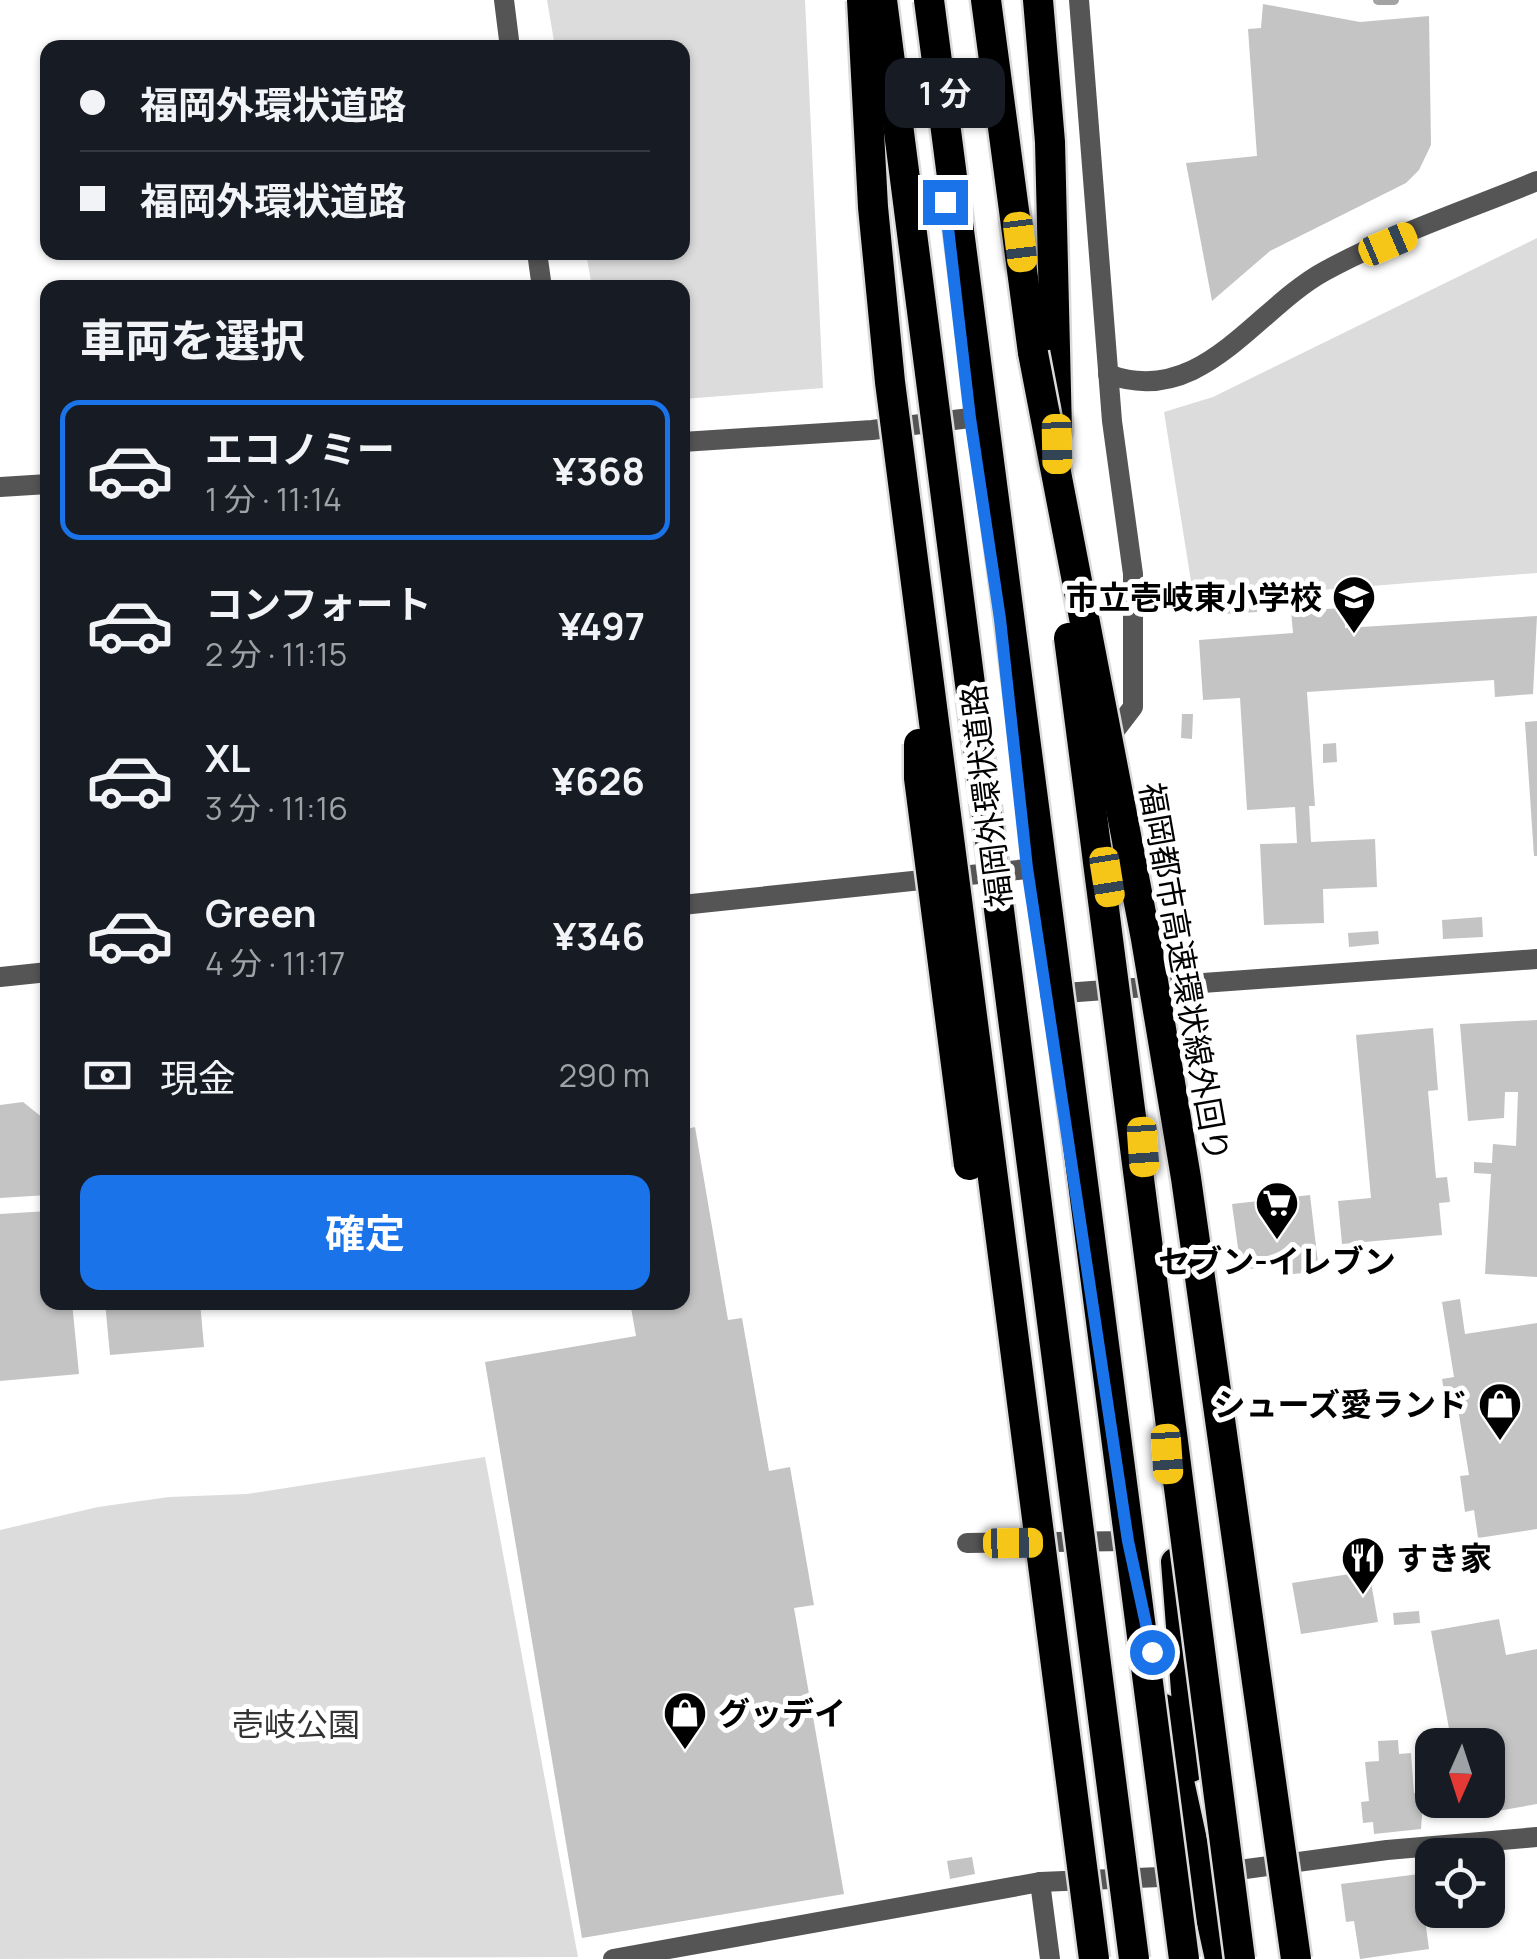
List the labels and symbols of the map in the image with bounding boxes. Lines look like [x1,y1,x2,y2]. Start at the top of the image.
callout: 1 分 [885,57,1005,127]
route end [923,180,968,225]
car [1001,210,1039,274]
car [1355,218,1421,270]
car [1041,414,1073,474]
school or university icon: 市立壱岐東小学校 [1331,574,1377,635]
place label: 市立壱岐東小学校 [1066,575,1322,619]
street label: 福岡外環状道路 [951,682,1021,910]
street label: 福岡都市高速環状線外回り [1130,779,1240,1165]
car [1087,845,1127,909]
car [1126,1116,1160,1178]
supermarket icon: セブン-イレブン [1254,1180,1300,1241]
place label: セブン-イレブン [1158,1239,1396,1283]
shop icon: シューズ愛ランド [1477,1381,1523,1442]
place label: シューズ愛ランド [1214,1382,1468,1426]
car [1150,1423,1184,1485]
car [983,1527,1043,1559]
restaurant icon: すき家 [1340,1535,1386,1596]
place label: すき家 [1396,1536,1492,1580]
route start [1130,1630,1175,1675]
shop icon: グッデイ [662,1690,708,1751]
place label: グッデイ [718,1691,846,1735]
park label: 壱岐公園 [232,1702,360,1746]
north arrow [1415,1728,1505,1818]

